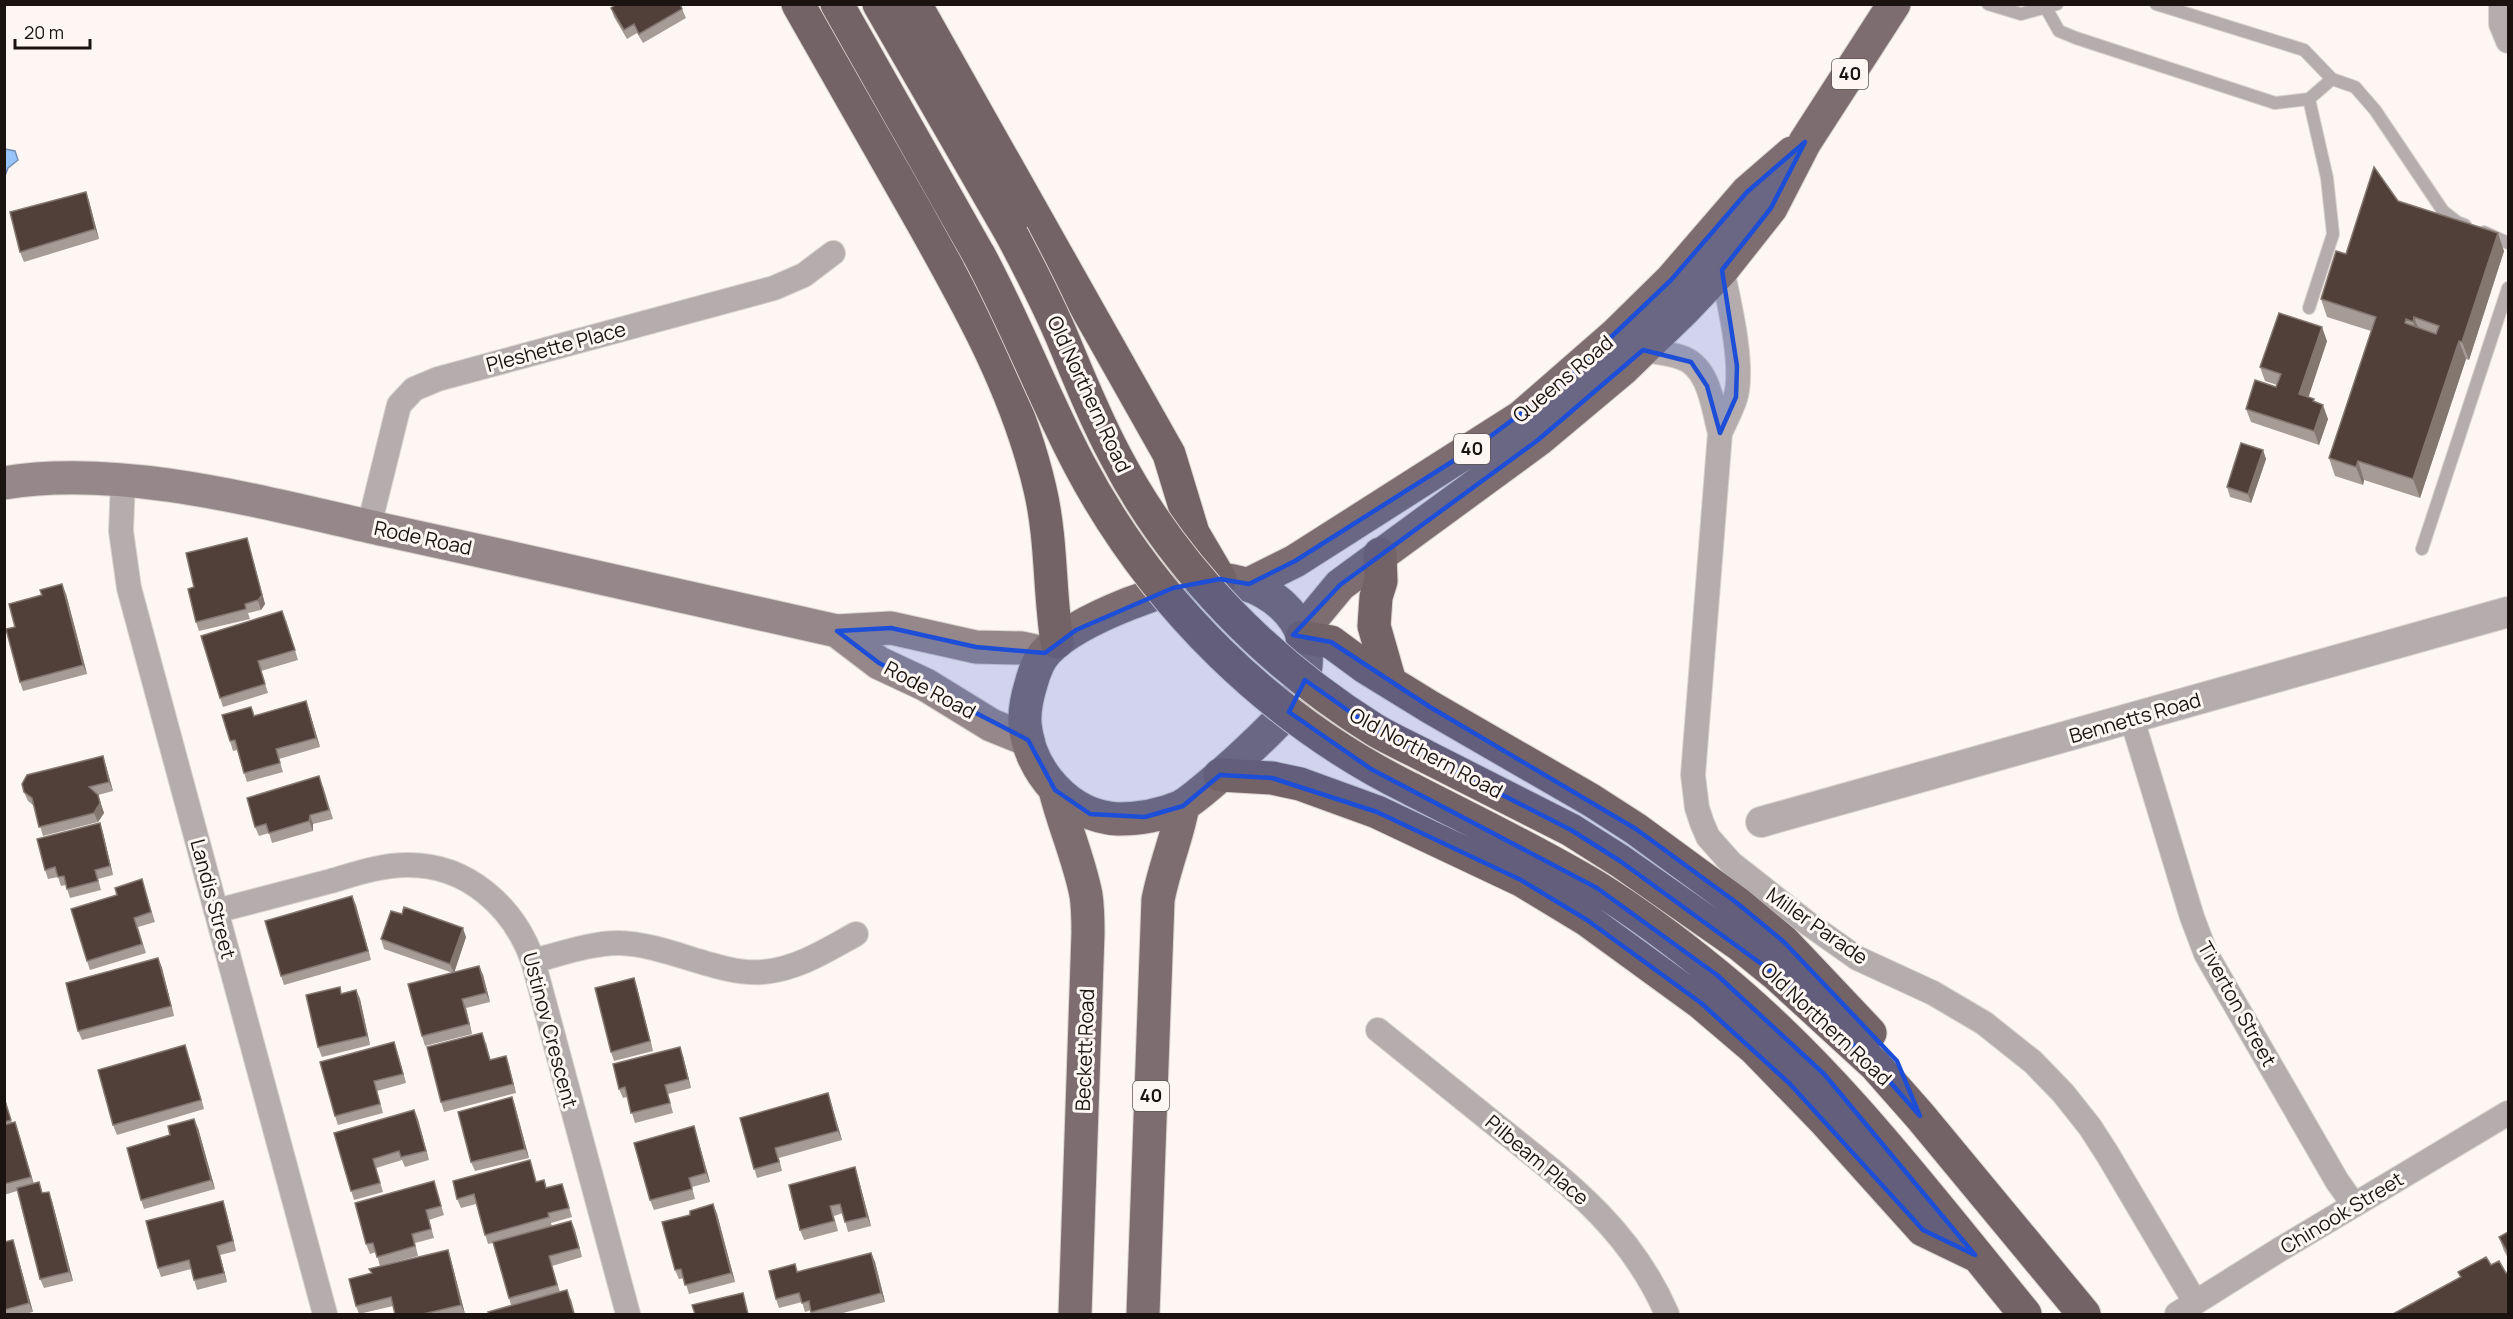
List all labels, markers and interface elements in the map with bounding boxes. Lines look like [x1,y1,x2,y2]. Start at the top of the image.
scale bar [15,12,90,50]
text: 20 m [24,20,64,44]
road number: 40 [1832,59,1868,89]
street label: Old Northern Road [1041,311,1138,476]
street label: Pleshette Place [483,315,629,378]
street label: Queens Road [1507,329,1619,429]
road number: 40 [1454,434,1490,464]
street label: Rode Road [372,514,475,561]
street label: Rode Road [880,654,980,725]
street label: Bennetts Road [2066,686,2204,749]
street label: Old Northern Road [1345,701,1508,804]
street label: Landis Street [185,836,242,962]
street label: Miller Parade [1761,881,1873,970]
street label: Tiverton Street [2192,936,2283,1071]
street label: Ustinov Crescent [517,949,584,1111]
street label: Old Northern Road [1755,956,1898,1091]
street label: Beckett Road [1069,988,1100,1112]
road number: 40 [1133,1081,1169,1111]
street label: Pilbeam Place [1480,1108,1595,1211]
street label: Chinook Street [2275,1165,2408,1260]

